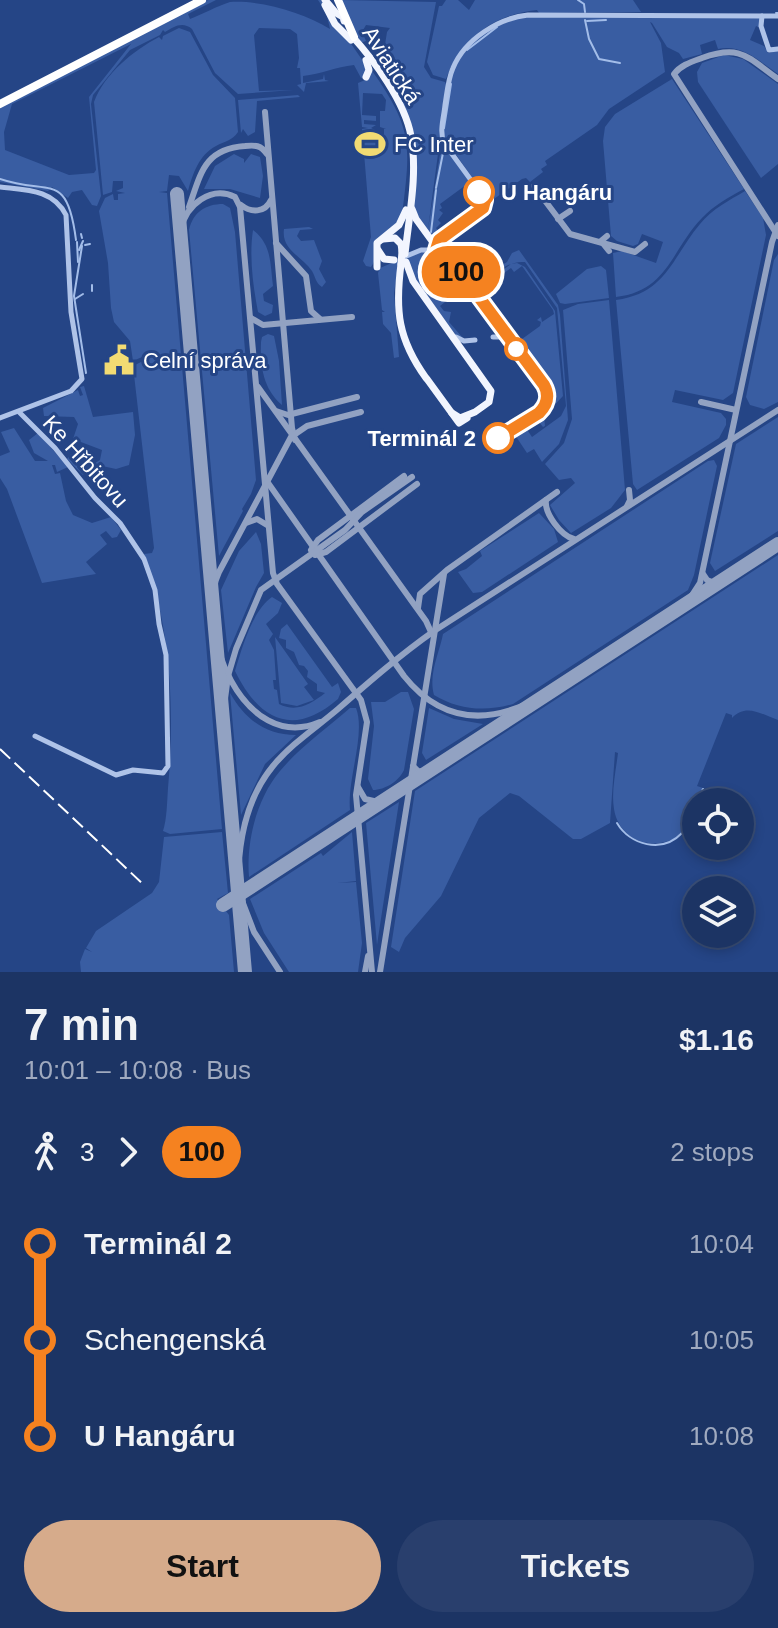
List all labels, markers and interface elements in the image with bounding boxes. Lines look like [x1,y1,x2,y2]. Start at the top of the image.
street label: Aviatická [357,22,426,109]
sports icon: FC Inter [353,127,387,161]
place label: FC Inter [394,132,473,157]
marker: U Hangáru [464,177,494,207]
place label: U Hangáru [501,180,612,205]
line badge: 100 [415,246,507,298]
text: 100 [438,256,484,287]
unlabelled marker [505,338,527,360]
public building icon: Celní správa [102,343,136,377]
place label: Celní správa [143,348,267,373]
street label: Ke Hřbitovu [38,410,133,512]
marker: Terminál 2 [483,423,513,453]
place label: Terminál 2 [368,426,476,451]
map controls [682,788,754,948]
button: locate [682,788,754,860]
button: layers [682,876,754,948]
text: 7 min [24,1000,139,1049]
text: $1.16 [679,1023,754,1056]
text: 10:01 – 10:08 · Bus [24,1055,251,1085]
icon: walk [24,1130,68,1174]
icon: forward [106,1130,150,1174]
text: 100 [178,1136,225,1167]
text: 3 [80,1137,94,1167]
text: 2 stops [670,1137,754,1167]
text: Terminál 2 [84,1227,232,1260]
text: 10:04 [689,1229,754,1259]
text: Schengenská [84,1323,266,1356]
text: 10:05 [689,1325,754,1355]
text: U Hangáru [84,1419,236,1452]
text: 10:08 [689,1421,754,1451]
button: Start [24,1520,381,1612]
button: Tickets [397,1520,754,1612]

